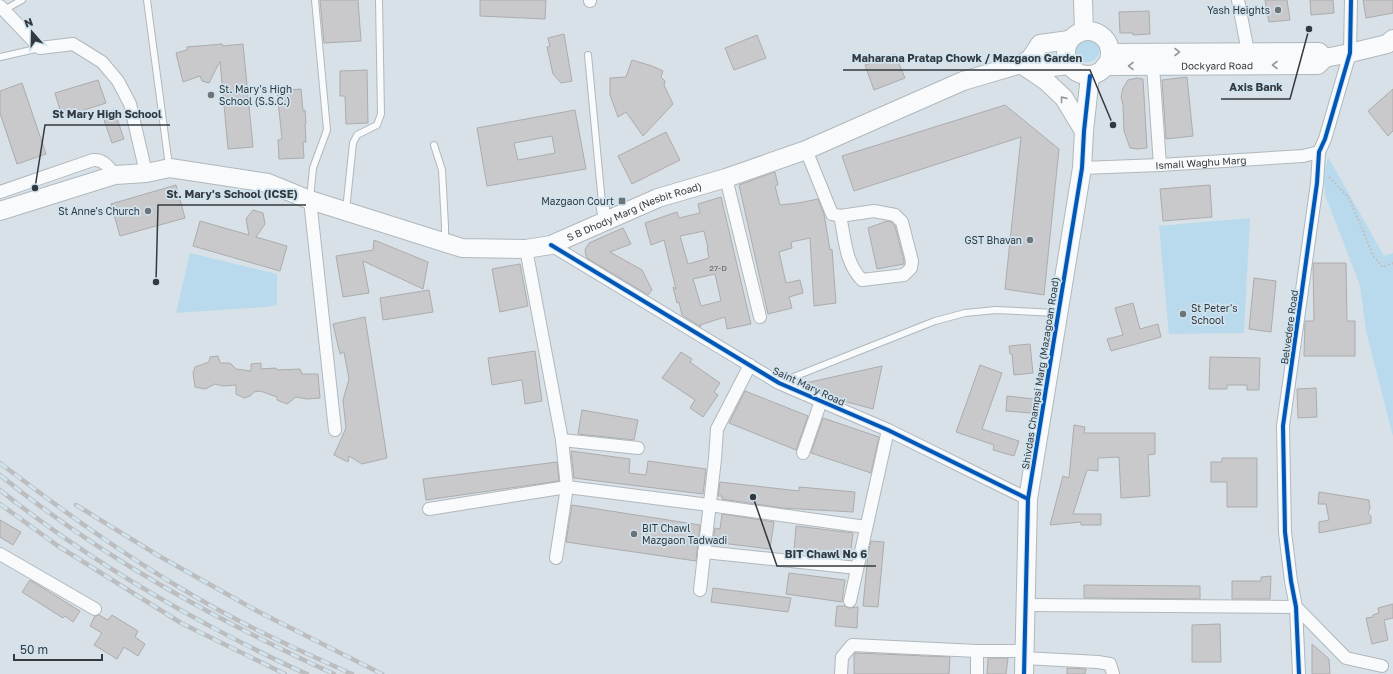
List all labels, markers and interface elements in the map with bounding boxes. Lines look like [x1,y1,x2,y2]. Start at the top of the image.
place label: Yash Heights [1207,4,1270,16]
marker: Yash Heights [1273,5,1283,15]
north arrow [12,12,52,52]
text: N [22,15,35,30]
callout: Maharana Pratap Chowk / Mazgaon Garden [843,47,1090,70]
one-way arrow [1174,48,1180,56]
text: Maharana Pratap Chowk / Mazgaon Garden [852,51,1083,64]
street label: Dockyard Road [1181,59,1253,72]
one-way arrow [1272,61,1278,69]
one-way arrow [1128,62,1134,70]
callout: Axis Bank [1221,76,1290,99]
text: Axis Bank [1229,80,1283,93]
place label: St. Mary's High School (S.S.C.) [219,83,292,107]
marker: St. Mary's High School (S.S.C.) [206,90,216,100]
one-way arrow [1060,96,1067,103]
callout: St Mary High School [45,102,170,125]
text: St Mary High School [52,107,162,120]
street label: Ismail Waghu Marg [1155,154,1247,171]
street label: S B Dhody Marg (Nesbit Road) [565,180,703,243]
callout: St. Mary's School (ICSE) [158,182,306,205]
text: St. Mary's School (ICSE) [166,187,298,200]
place label: Mazgaon Court [541,195,614,207]
marker: Mazgaon Court [617,196,627,206]
place label: St Anne's Church [58,205,140,217]
marker: St Anne's Church [143,206,153,216]
place label: GST Bhavan [965,234,1022,246]
marker: GST Bhavan [1025,235,1035,245]
house number: 27-D [709,263,727,273]
street label: Shivdas Champsi Marg (Mazagoan Road) [1019,276,1061,470]
street label: Belvedere Road [1278,289,1300,365]
place label: St Peter's School [1191,302,1238,326]
marker: St Peter's School [1178,309,1188,319]
street label: Saint Mary Road [771,364,847,408]
place label: BIT Chawl Mazgaon Tadwadi [642,522,727,546]
marker: BIT Chawl Mazgaon Tadwadi [629,529,639,539]
callout: BIT Chawl No 6 [777,543,876,566]
text: BIT Chawl No 6 [785,547,867,560]
scale bar [14,636,102,662]
text: 50 m [20,642,48,657]

